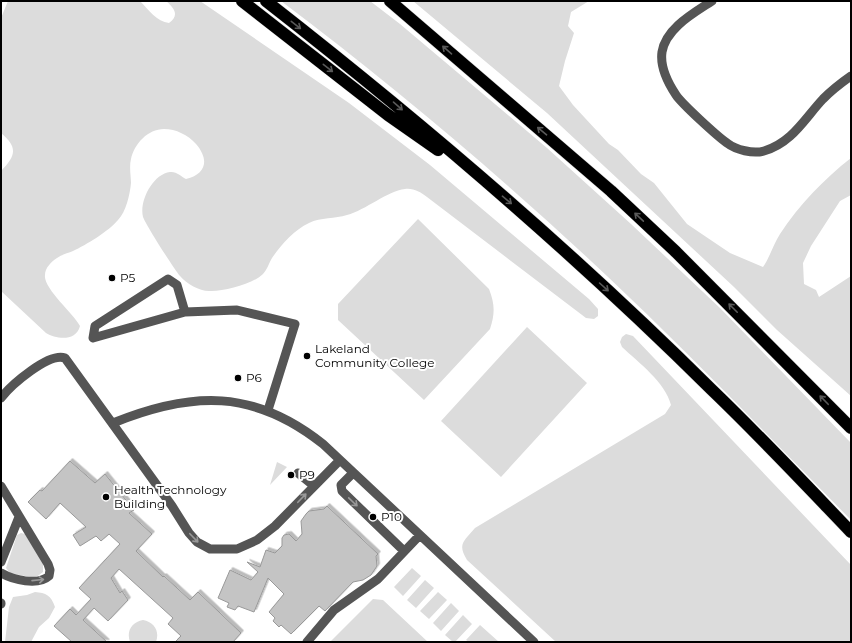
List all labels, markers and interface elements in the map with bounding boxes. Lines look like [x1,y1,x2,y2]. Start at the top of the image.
one-way arrow [291,21,302,29]
one-way arrow [442,45,452,55]
one-way arrow [323,63,333,72]
one-way arrow [392,102,403,111]
one-way arrow [536,127,547,136]
one-way arrow [502,196,513,204]
one-way arrow [634,213,644,222]
place label: P5 [120,270,135,285]
marker: P5 [107,273,117,283]
one-way arrow [599,282,609,291]
one-way arrow [728,303,738,313]
place label: Lakeland Community College [315,341,435,370]
marker: Lakeland Community College [302,351,312,361]
place label: P6 [246,370,262,385]
marker: P6 [233,373,243,383]
one-way arrow [819,395,829,405]
place label: P9 [299,467,315,482]
marker: P9 [286,470,296,480]
place label: Health Technology Building [114,482,227,511]
marker: Health Technology Building [101,492,111,502]
one-way arrow [297,493,307,503]
one-way arrow [348,497,358,507]
place label: P10 [381,509,402,524]
marker: P10 [368,512,378,522]
one-way arrow [189,533,199,543]
one-way arrow [32,576,45,584]

